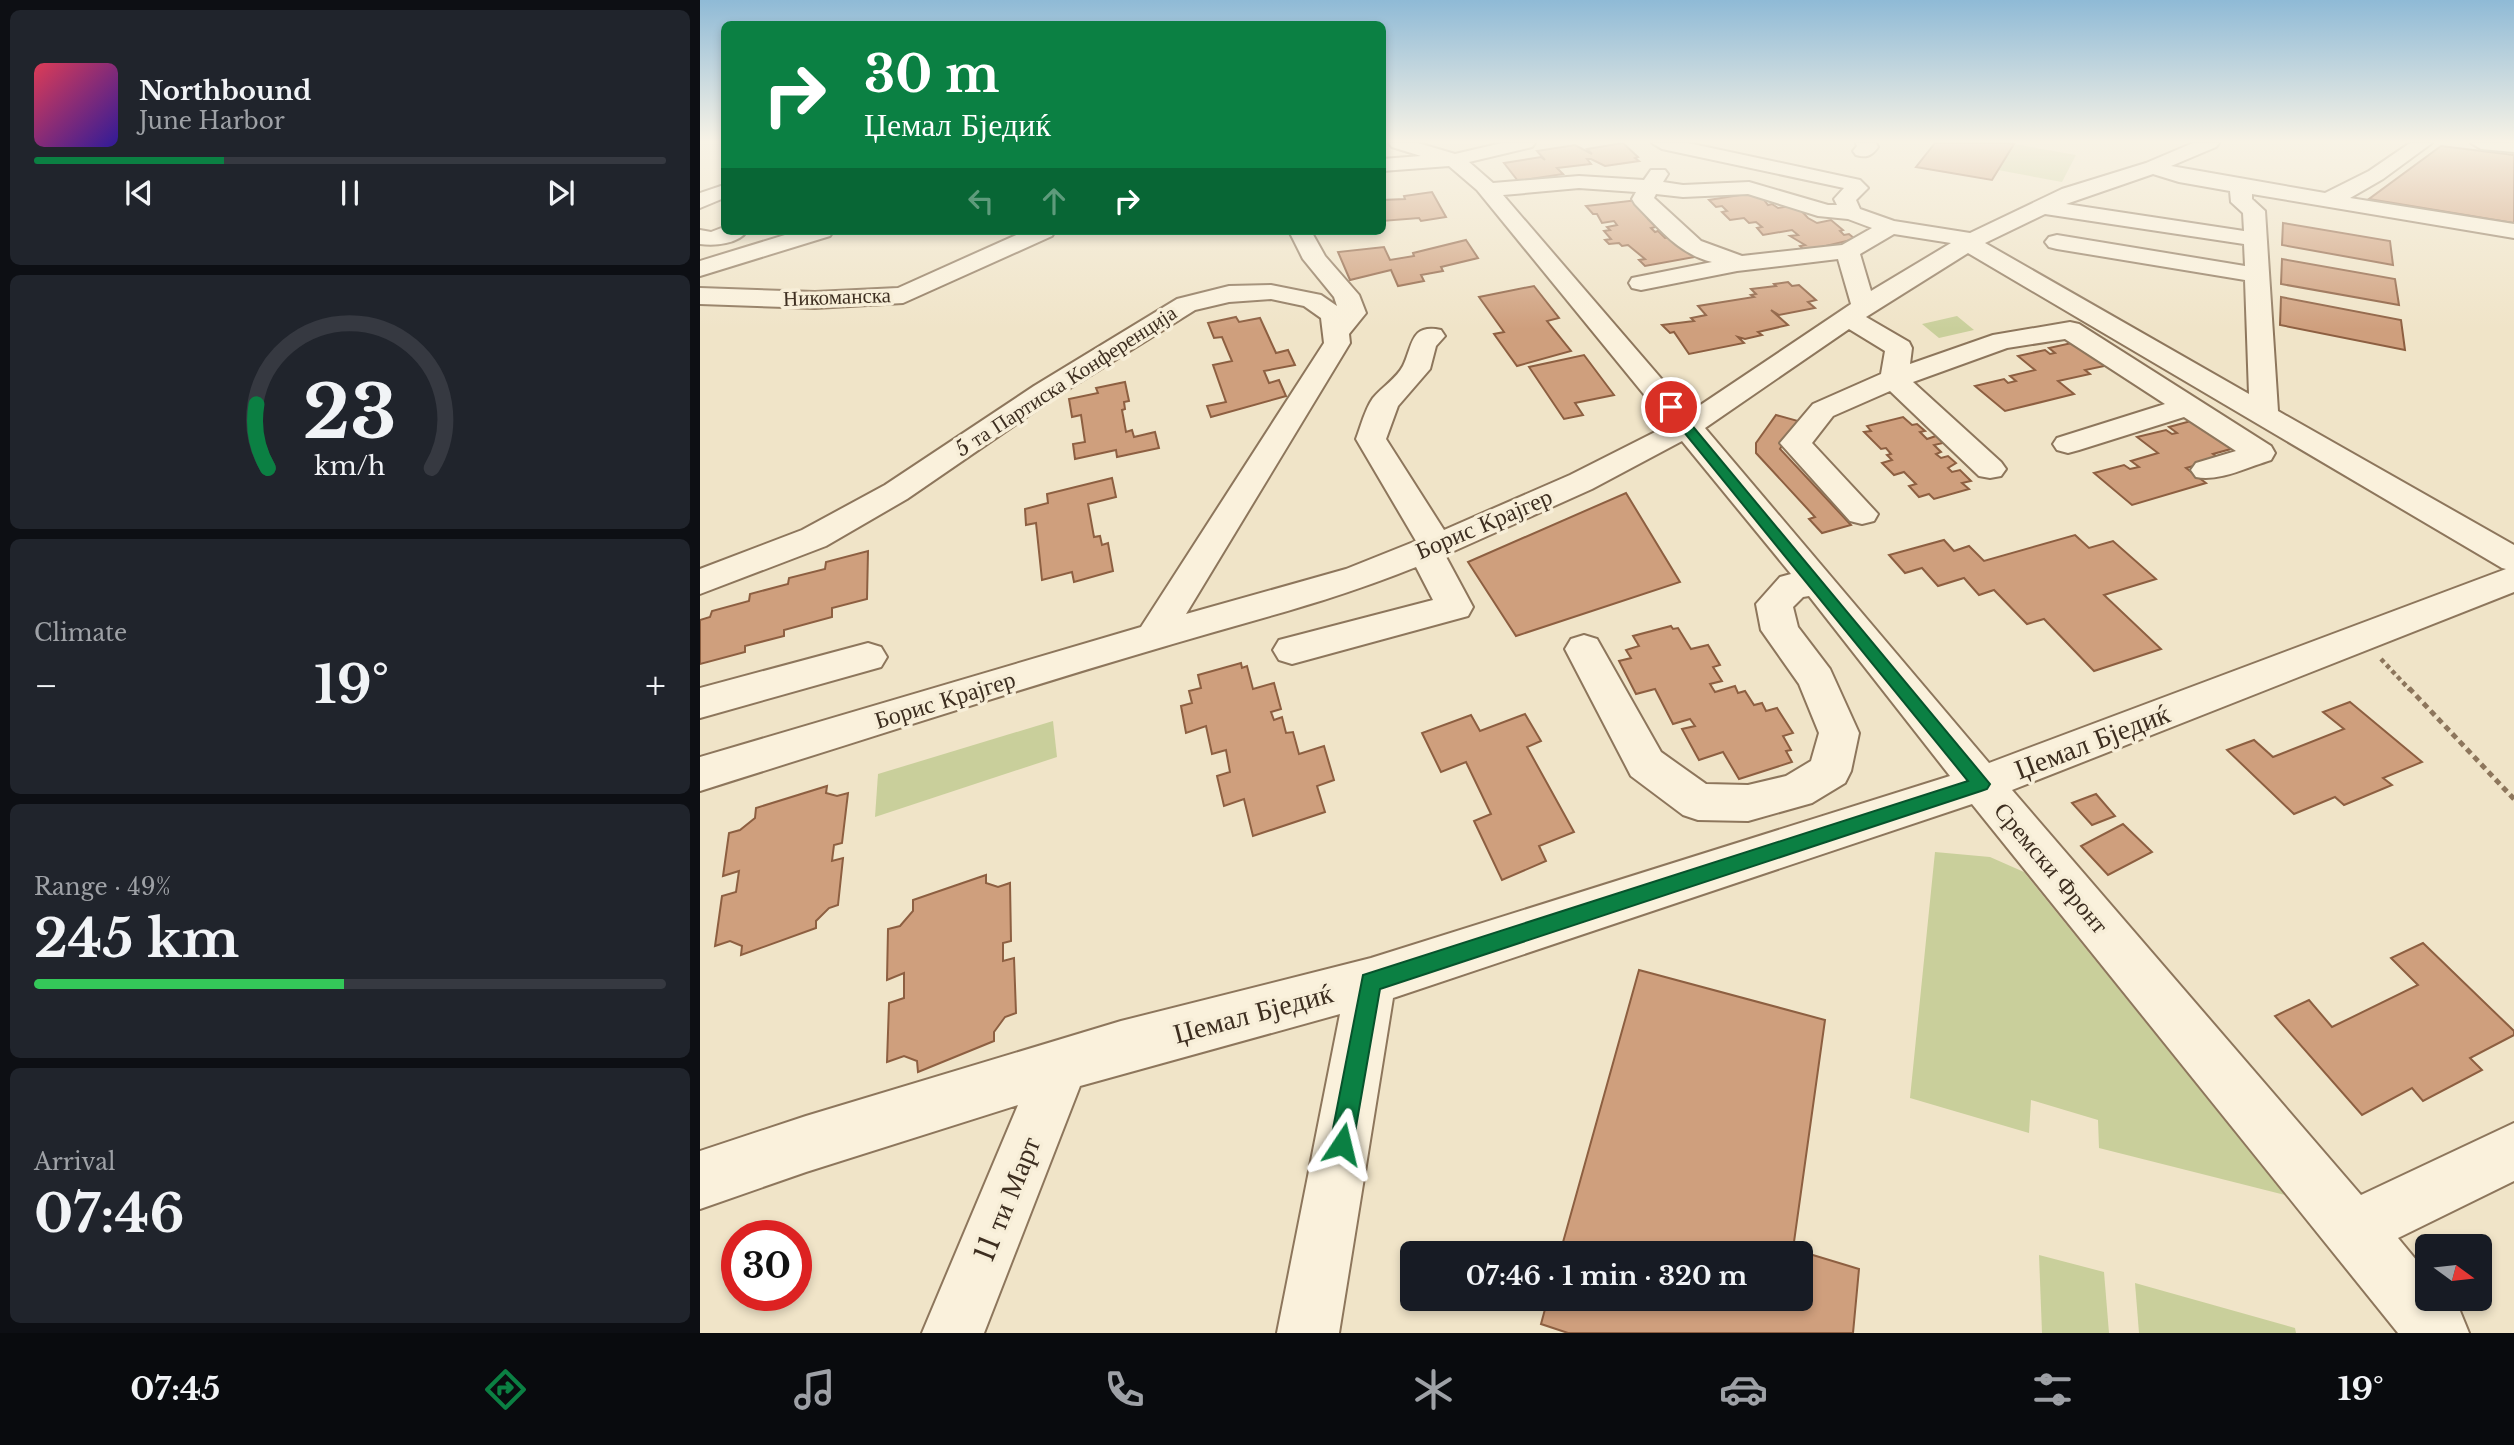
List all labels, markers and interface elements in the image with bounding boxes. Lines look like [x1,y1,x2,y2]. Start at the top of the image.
text: 30 m [864,44,999,105]
icon: right [749,49,840,140]
text: Northbound [139,75,311,107]
text: Џемал Бједиќ [864,105,1051,145]
text: June Harbor [139,107,285,135]
icon: previous [120,174,158,212]
icon: pause [331,174,369,212]
icon: next [542,174,580,212]
icon: left [962,182,1000,220]
icon: ahead [1035,182,1073,220]
icon: right [1108,182,1146,220]
street label: Никоманска [783,282,892,312]
street label: 5 та Партиска Конференција [950,299,1182,462]
text: 23 [303,367,397,458]
pin [1641,377,1701,437]
icon: arrive [1652,388,1690,426]
text: km/h [315,451,385,482]
street label: Борис Крајгер [1411,482,1557,565]
text: Climate [34,619,127,647]
text: 19° [314,653,389,717]
text: − [34,662,58,709]
text: + [645,662,666,709]
street label: Борис Крајгер [871,664,1019,735]
street label: Џемал Бједиќ [2010,696,2175,787]
street label: Сремски Фронт [1988,796,2115,940]
text: Range · 49% [34,873,171,901]
text: 245 km [34,907,239,971]
street label: Џемал Бједиќ [1170,975,1337,1052]
position arrow [1305,1107,1379,1181]
street label: 11 ти Март [967,1132,1048,1267]
text: Arrival [34,1148,115,1176]
text: 07:46 [34,1182,184,1246]
speed limit sign: 30 [721,1220,812,1311]
north arrow [2415,1234,2492,1311]
map controls [2415,1234,2492,1311]
text: 07:46 · 1 min · 320 m [1466,1260,1747,1292]
icon: directions [481,1365,530,1414]
icon: music [790,1365,839,1414]
icon: phone [1100,1365,1149,1414]
icon: climate [1409,1365,1458,1414]
icon: car [1719,1365,1768,1414]
icon: filters [2028,1365,2077,1414]
text: 07:45 [130,1369,220,1409]
text: 19° [2337,1369,2384,1409]

